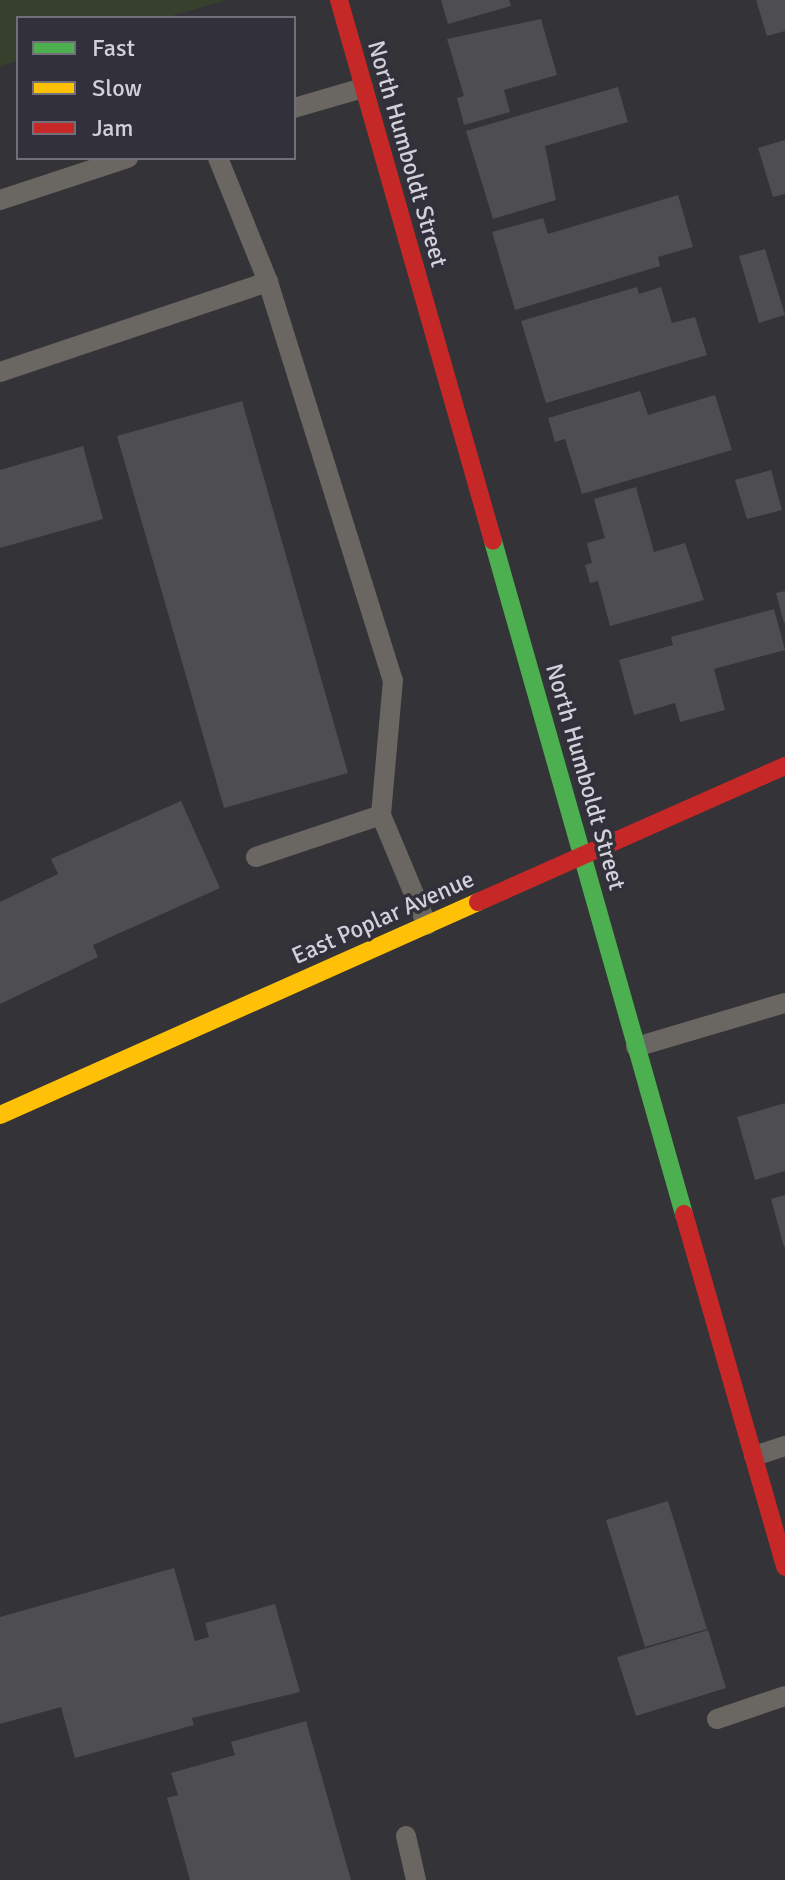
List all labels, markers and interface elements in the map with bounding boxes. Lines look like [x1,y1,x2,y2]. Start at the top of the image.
legend [16,16,296,160]
text: Fast [92,33,135,63]
street label: North Humboldt Street [361,37,453,271]
text: Slow [92,73,142,103]
text: Jam [92,113,133,143]
street label: North Humboldt Street [539,660,631,894]
street label: East Poplar Avenue [287,865,479,971]

